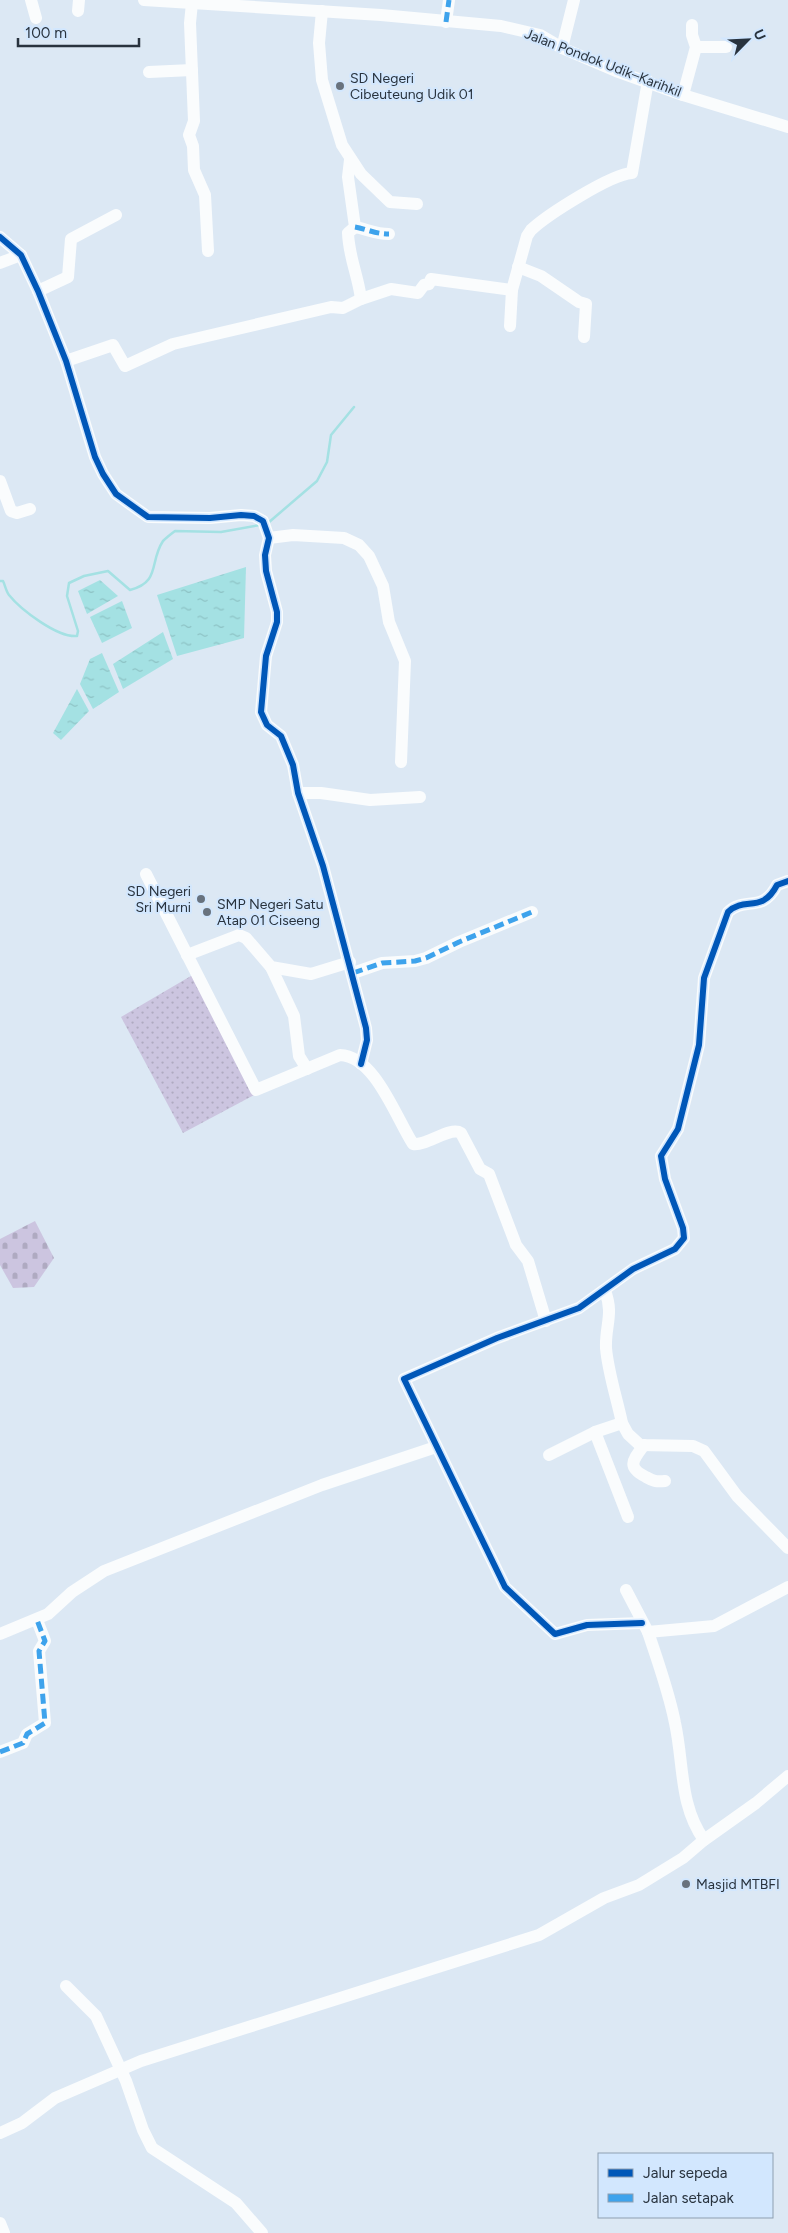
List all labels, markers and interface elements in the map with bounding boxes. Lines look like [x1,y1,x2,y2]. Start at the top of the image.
scale bar [18,15,139,47]
north arrow [723,15,773,65]
text: 100 m [25,24,67,42]
street label: Jalan Pondok Udik–Karihkil [522,25,684,101]
text: U [750,27,769,43]
place label: SD Negeri Cibeuteung Udik 01 [350,70,474,103]
marker: SD Negeri Cibeuteung Udik 01 [334,80,346,92]
place label: SD Negeri Sri Murni [127,883,191,916]
marker: SD Negeri Sri Murni [195,893,207,905]
place label: SMP Negeri Satu Atap 01 Ciseeng [217,896,324,929]
marker: SMP Negeri Satu Atap 01 Ciseeng [201,906,213,918]
place label: Masjid MTBFI [696,1876,780,1893]
marker: Masjid MTBFI [680,1878,692,1890]
legend [598,2153,773,2218]
text: Jalur sepeda [643,2164,728,2182]
text: Jalan setapak [643,2189,734,2207]

